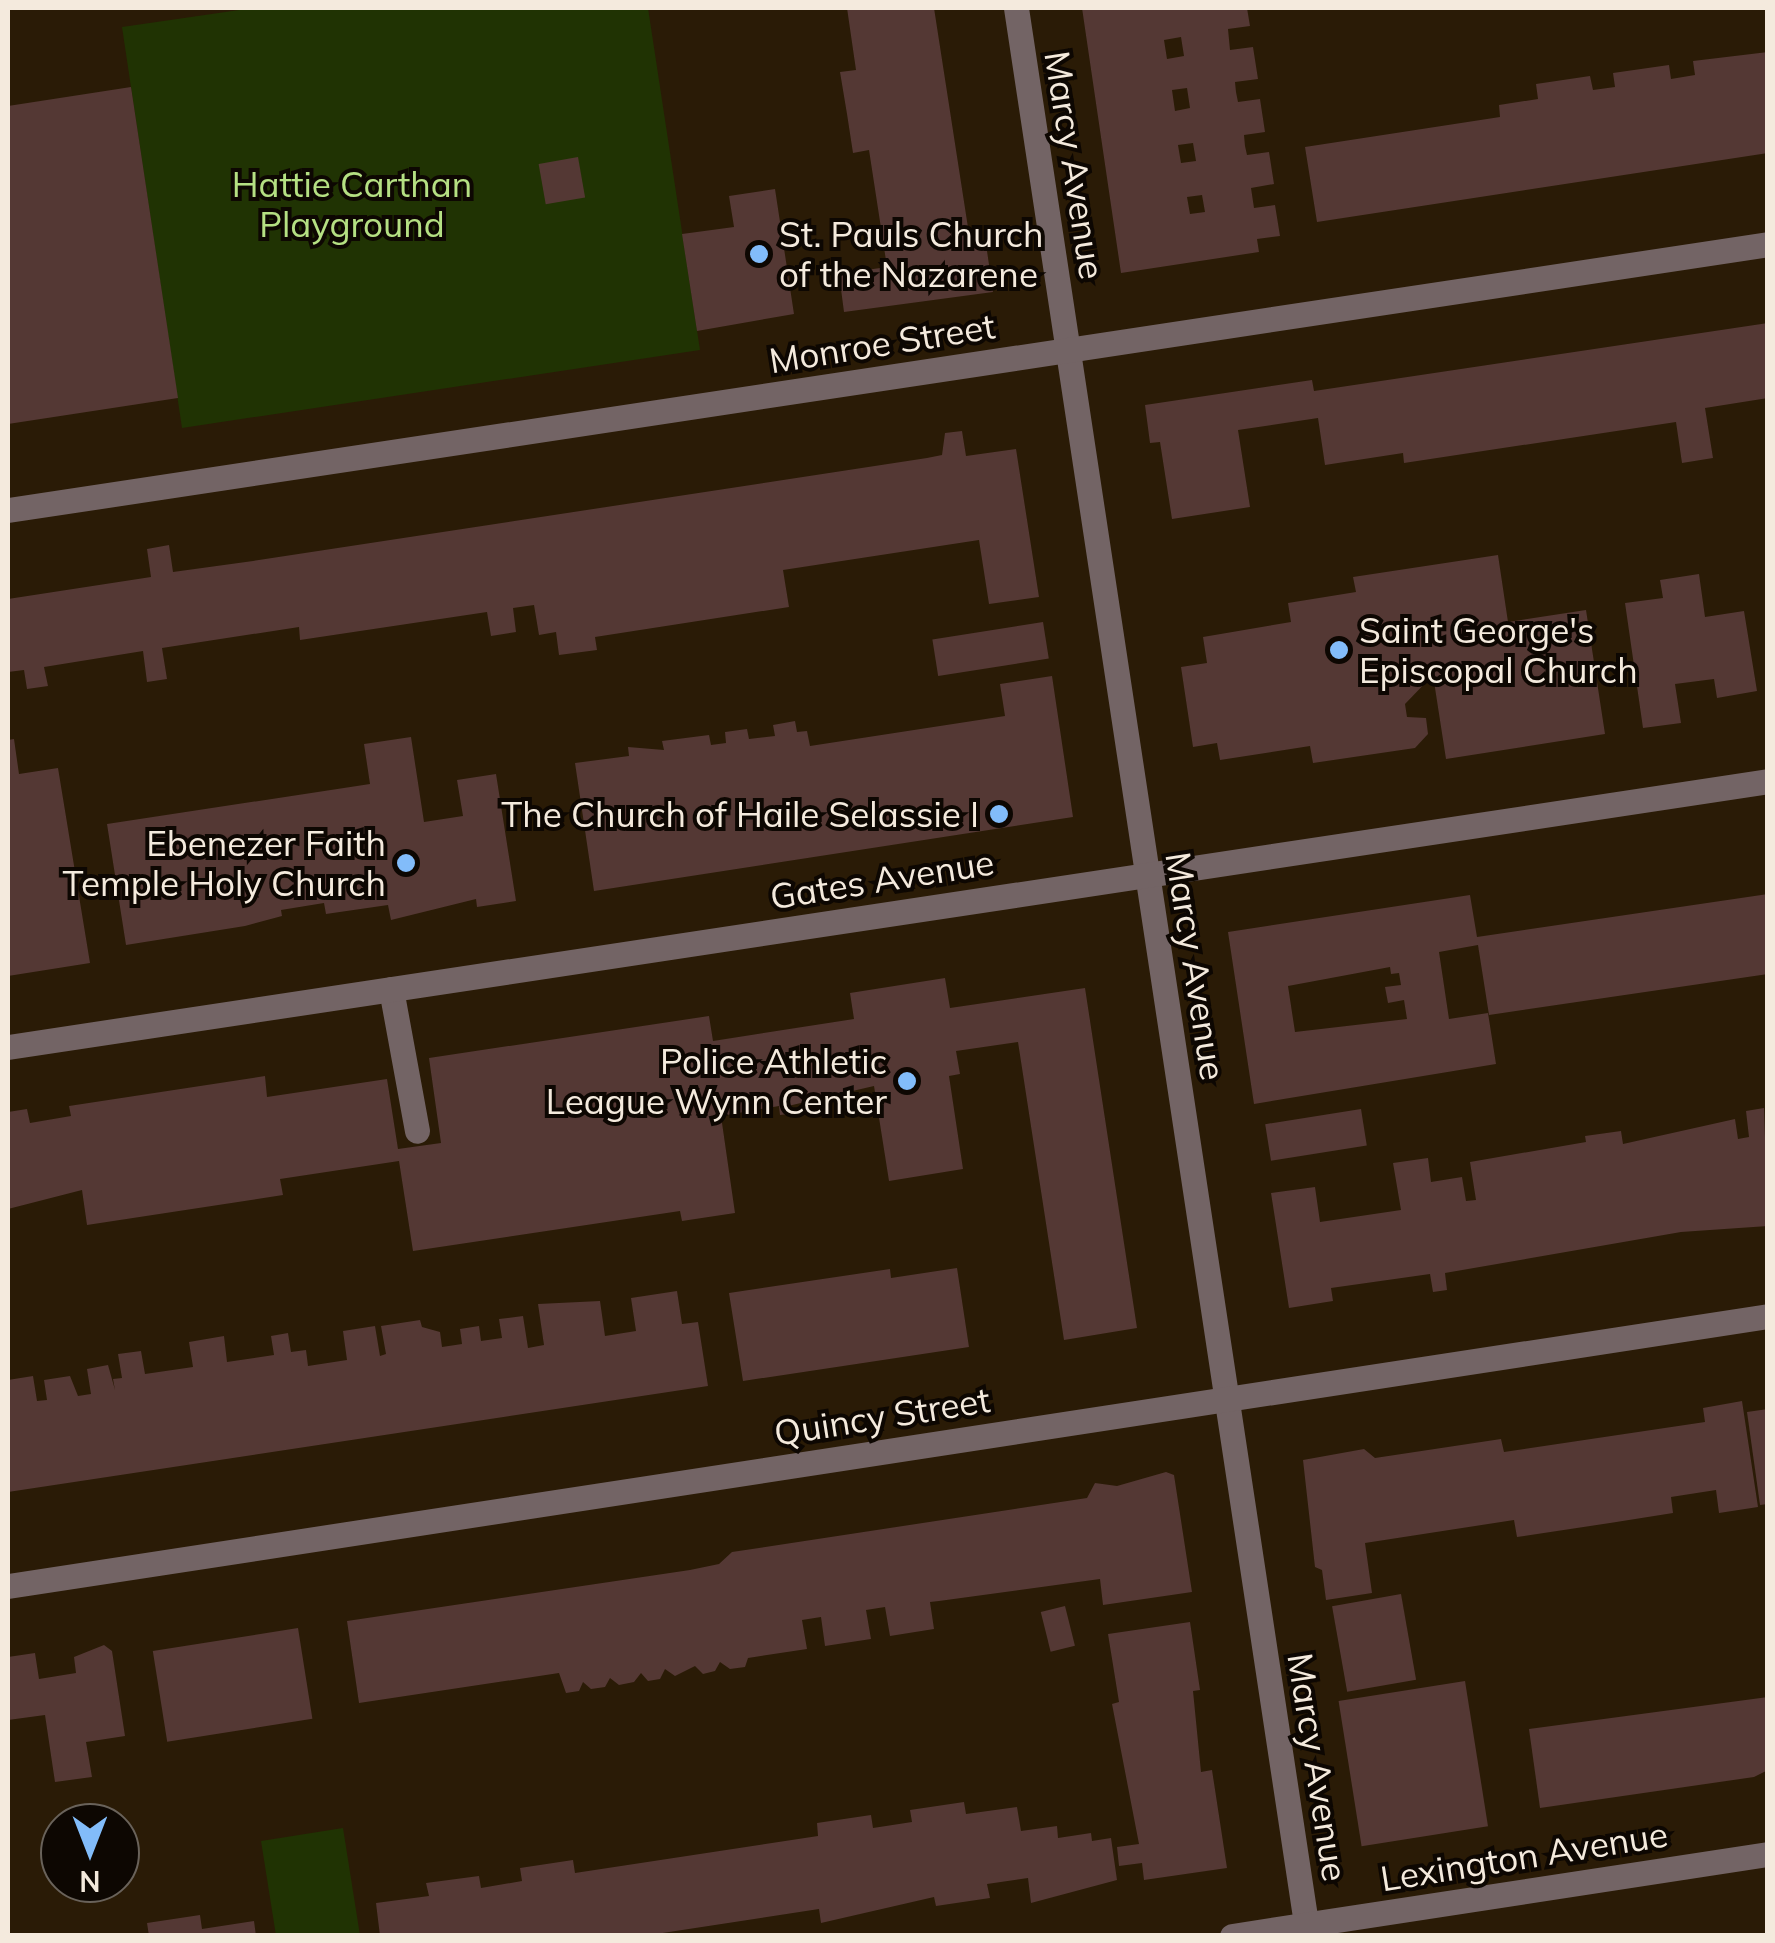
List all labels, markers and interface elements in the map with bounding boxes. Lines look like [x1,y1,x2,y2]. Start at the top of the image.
street label: Marcy Avenue [1036,48,1114,282]
park label: Hattie Carthan Playground [232,163,472,245]
place label: St. Pauls Church of the Nazarene [779,213,1044,295]
marker: St. Pauls Church of the Nazarene [748,243,770,265]
street label: Monroe Street [766,304,998,382]
place label: Saint George's Episcopal Church [1359,609,1638,691]
marker: Saint George's Episcopal Church [1328,639,1350,661]
place label: The Church of Haile Selassie I [501,793,979,835]
marker: The Church of Haile Selassie I [988,803,1010,825]
place label: Ebenezer Faith Temple Holy Church [62,822,386,904]
street label: Gates Avenue [767,841,997,917]
street label: Marcy Avenue [1157,849,1235,1083]
marker: Ebenezer Faith Temple Holy Church [395,852,417,874]
place label: Police Athletic League Wynn Center [546,1040,887,1122]
marker: Police Athletic League Wynn Center [896,1070,918,1092]
street label: Quincy Street [771,1378,993,1454]
street label: Marcy Avenue [1279,1650,1357,1884]
north arrow [40,1803,140,1903]
street label: Lexington Avenue [1377,1813,1671,1899]
text: N [79,1864,101,1899]

